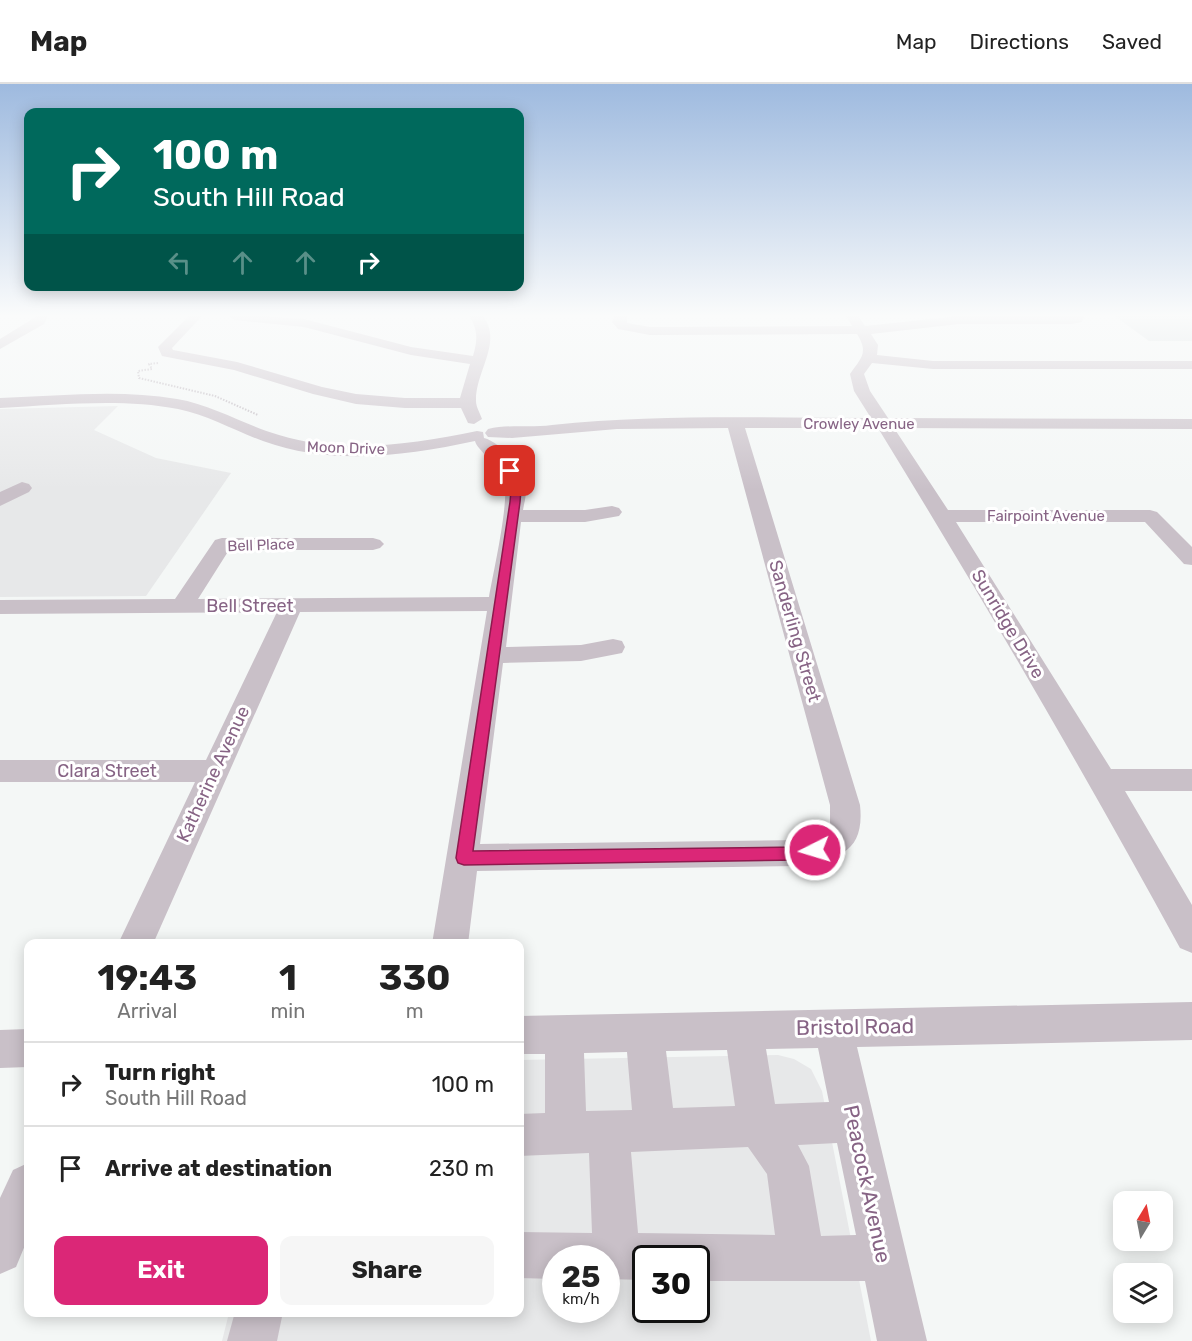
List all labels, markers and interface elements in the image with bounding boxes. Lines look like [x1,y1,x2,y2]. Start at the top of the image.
text: Map [30,25,87,58]
text: Map [896,29,937,54]
text: Directions [970,29,1069,54]
text: Saved [1102,29,1162,54]
text: 100 m [153,130,278,180]
icon: right [54,132,132,210]
text: South Hill Road [153,181,345,213]
icon: left [163,246,196,279]
icon: ahead [226,246,259,279]
icon: ahead [289,246,322,279]
icon: right [352,246,385,279]
street label: Crowley Avenue [803,415,915,433]
street label: Moon Drive [307,438,385,458]
pin [484,445,535,496]
icon: arrive [493,454,526,487]
street label: Fairpoint Avenue [987,507,1105,525]
street label: Bell Place [227,535,295,555]
street label: Sanderling Street [764,558,826,704]
street label: Sunridge Drive [967,565,1049,683]
street label: Bell Street [206,595,294,617]
street label: Katherine Avenue [172,702,254,846]
street label: Clara Street [57,760,157,782]
position arrow [783,818,847,882]
text: 19:43 [97,956,197,999]
text: 1 [279,956,297,999]
text: 330 [379,956,451,999]
text: Arrival [117,999,177,1023]
text: min [271,999,305,1023]
text: m [406,999,424,1023]
street label: Bristol Road [796,1013,914,1040]
text: Turn right [105,1059,215,1086]
icon: right [54,1068,87,1101]
text: 100 m [432,1071,494,1098]
text: South Hill Road [105,1086,247,1110]
street label: Peacock Avenue [839,1103,896,1265]
icon: arrive [54,1152,87,1185]
text: Arrive at destination [105,1155,332,1182]
text: 230 m [429,1155,494,1182]
north arrow [1113,1191,1173,1251]
map controls [1113,1191,1173,1323]
button: Exit [54,1236,268,1305]
button: Share [280,1236,494,1305]
speed limit sign: 30 [632,1245,710,1323]
text: 25 [562,1259,600,1295]
button: layers [1113,1263,1173,1323]
text: km/h [562,1290,600,1308]

